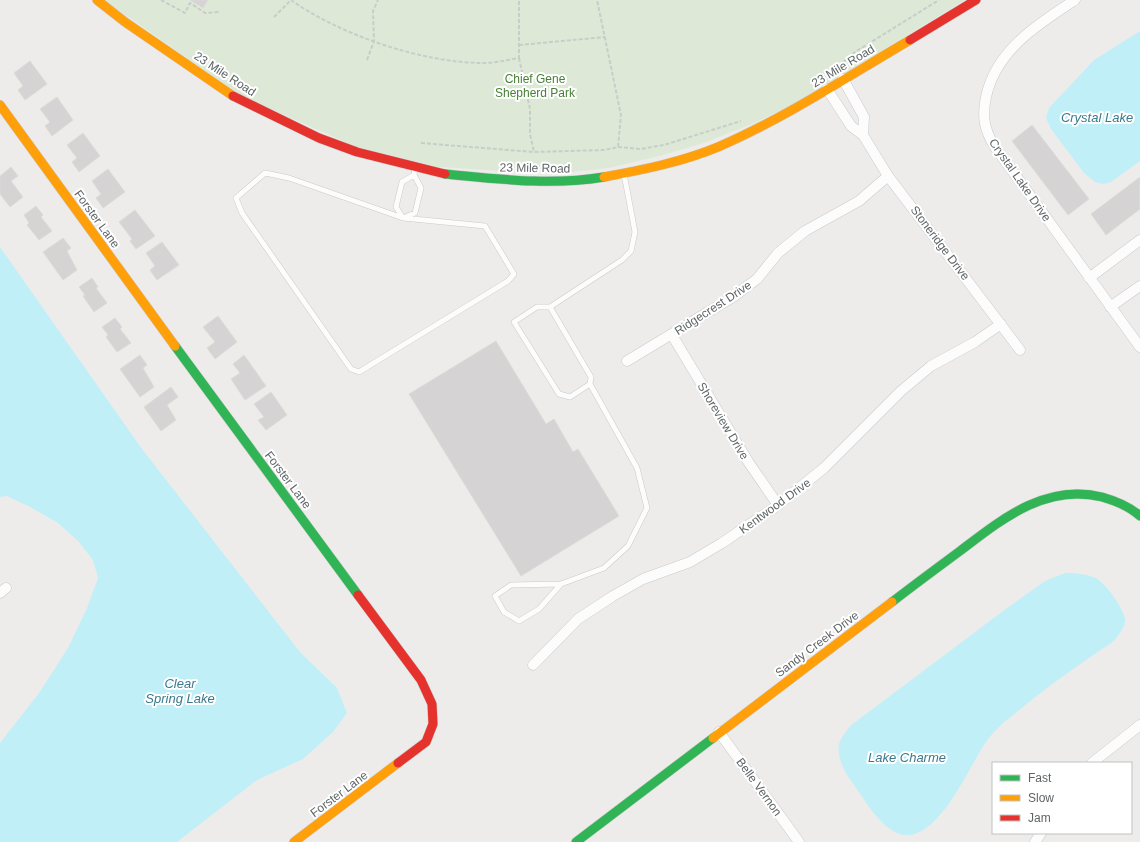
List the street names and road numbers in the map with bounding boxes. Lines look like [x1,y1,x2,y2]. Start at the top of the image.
street label: 23 Mile Road [809,42,877,90]
street label: 23 Mile Road [192,49,258,99]
street label: Crystal Lake Drive [986,136,1054,224]
street label: 23 Mile Road [500,160,570,176]
street label: Forster Lane [71,187,123,251]
street label: Stoneridge Drive [908,203,973,283]
street label: Ridgecrest Drive [672,278,754,338]
street label: Shoreview Drive [694,380,752,462]
street label: Forster Lane [262,449,314,512]
street label: Kentwood Drive [737,475,814,537]
street label: Sandy Creek Drive [773,608,862,680]
street label: Belle Vernon [733,755,785,819]
street label: Forster Lane [308,768,371,820]

